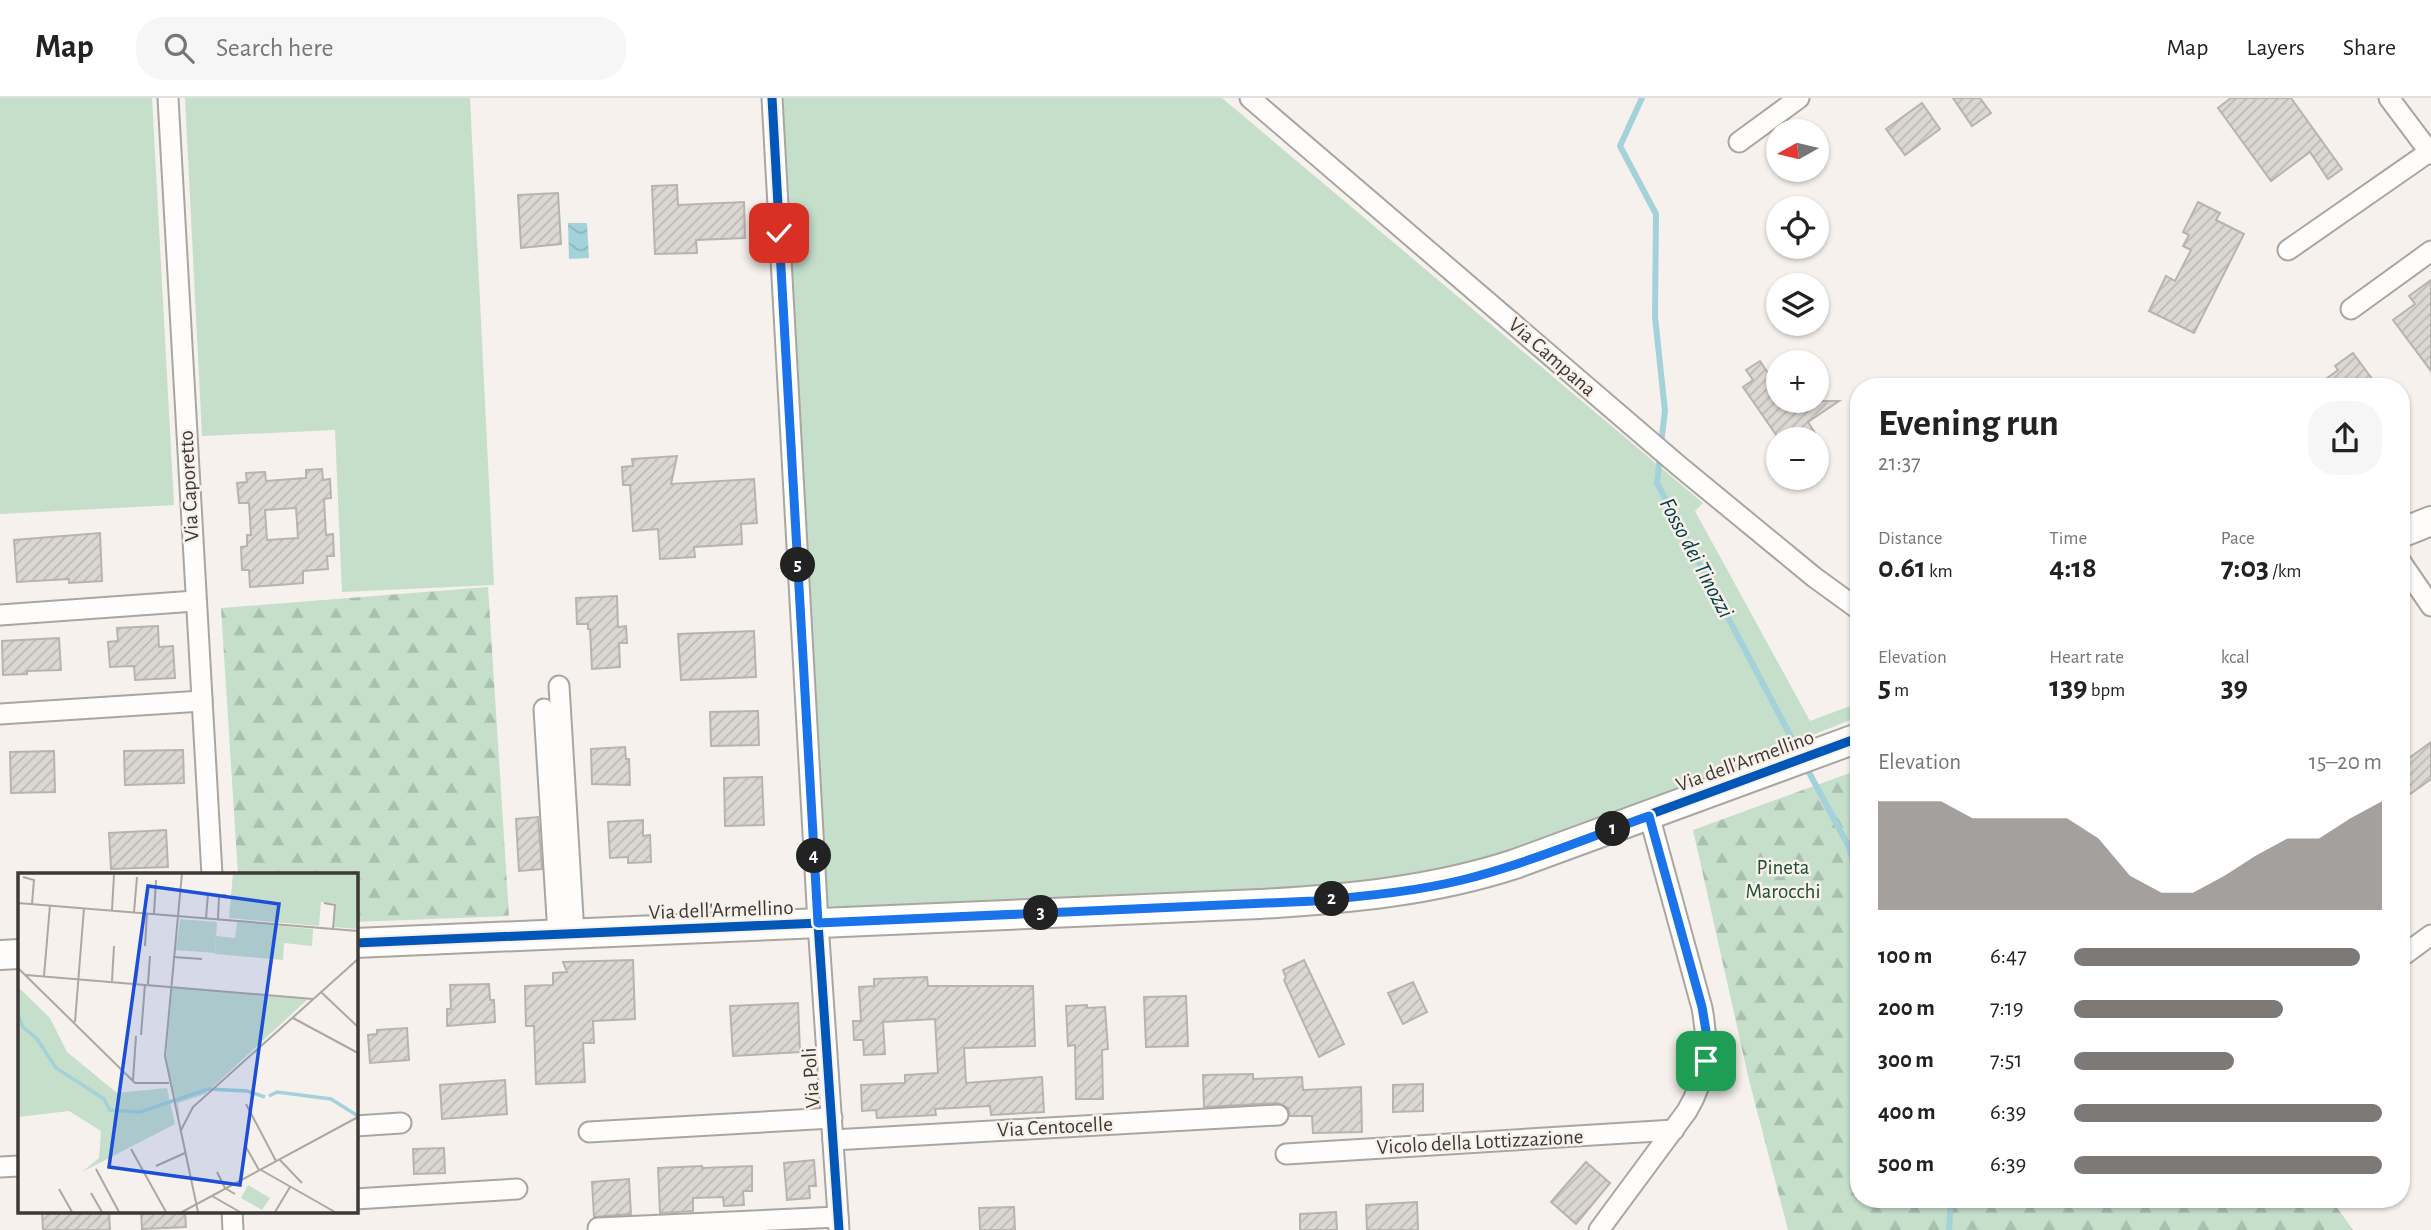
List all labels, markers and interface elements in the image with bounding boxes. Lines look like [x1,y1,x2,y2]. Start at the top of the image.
search box [136,17,626,80]
icon: search [160,29,198,67]
text: Map [35,31,94,64]
text: Search here [216,35,334,61]
text: Map [2166,36,2208,60]
text: Layers [2246,36,2305,60]
text: Share [2343,36,2396,60]
north arrow [1766,119,1829,182]
map controls [1766,119,1829,490]
button: locate [1766,196,1829,259]
pin [749,203,809,263]
icon: check [760,214,798,252]
button: layers [1766,273,1829,336]
street label: Via Campana [1504,314,1600,401]
button: + [1766,350,1829,413]
button: share [2308,401,2382,475]
text: Evening run [1878,405,2059,443]
button: − [1766,427,1829,490]
street label: Via Caporetto [176,430,202,542]
text: 21:37 [1878,452,1921,475]
water label: Fosso dei Tinozzi [1655,494,1737,622]
text: Distance [1878,529,1942,548]
text: Time [2049,529,2087,548]
text: Pace [2221,529,2255,548]
pin: 5 [780,547,816,582]
text: 0.61 [1878,553,1926,583]
text: 4:18 [2049,553,2097,583]
text: 7:03 [2221,553,2269,583]
text: 5 [793,555,802,574]
text: km [1926,562,1953,581]
text: /km [2269,562,2302,581]
text: Elevation [1878,648,1947,667]
text: Heart rate [2049,648,2124,667]
text: kcal [2221,648,2250,667]
text: 5 [1878,672,1891,702]
text: 139 [2049,672,2088,702]
text: 39 [2221,672,2248,702]
text: m [1891,681,1909,700]
text: bpm [2088,681,2125,700]
street label: Via dell'Armellino [1673,726,1817,796]
text: Elevation [1878,751,1961,774]
text: 15–20 m [2309,751,2382,774]
pin: 1 [1596,812,1630,846]
text: 1 [1609,819,1616,838]
pin: 4 [796,838,832,874]
text: 4 [809,846,818,865]
park label: Pineta Marocchi [1745,857,1821,902]
inset map [18,873,357,1212]
pin: 2 [1314,882,1350,916]
text: 2 [1327,889,1336,908]
pin: 3 [1024,896,1058,930]
street label: Via dell'Armellino [648,897,794,923]
text: 3 [1036,903,1045,922]
text: 100 m [1878,945,1932,968]
text: 6:47 [1990,945,2027,968]
text: 200 m [1878,997,1935,1020]
text: 7:19 [1990,997,2024,1020]
pin [1676,1031,1736,1091]
icon: arrive [1687,1042,1725,1080]
street label: Via Poli [798,1047,824,1109]
text: 300 m [1878,1049,1934,1072]
text: 7:51 [1990,1049,2022,1072]
text: 400 m [1878,1101,1936,1124]
text: 6:39 [1990,1101,2026,1124]
street label: Via Centocelle [997,1113,1113,1141]
street label: Vicolo della Lottizzazione [1376,1126,1584,1158]
text: 500 m [1878,1153,1934,1176]
text: 6:39 [1990,1153,2026,1176]

